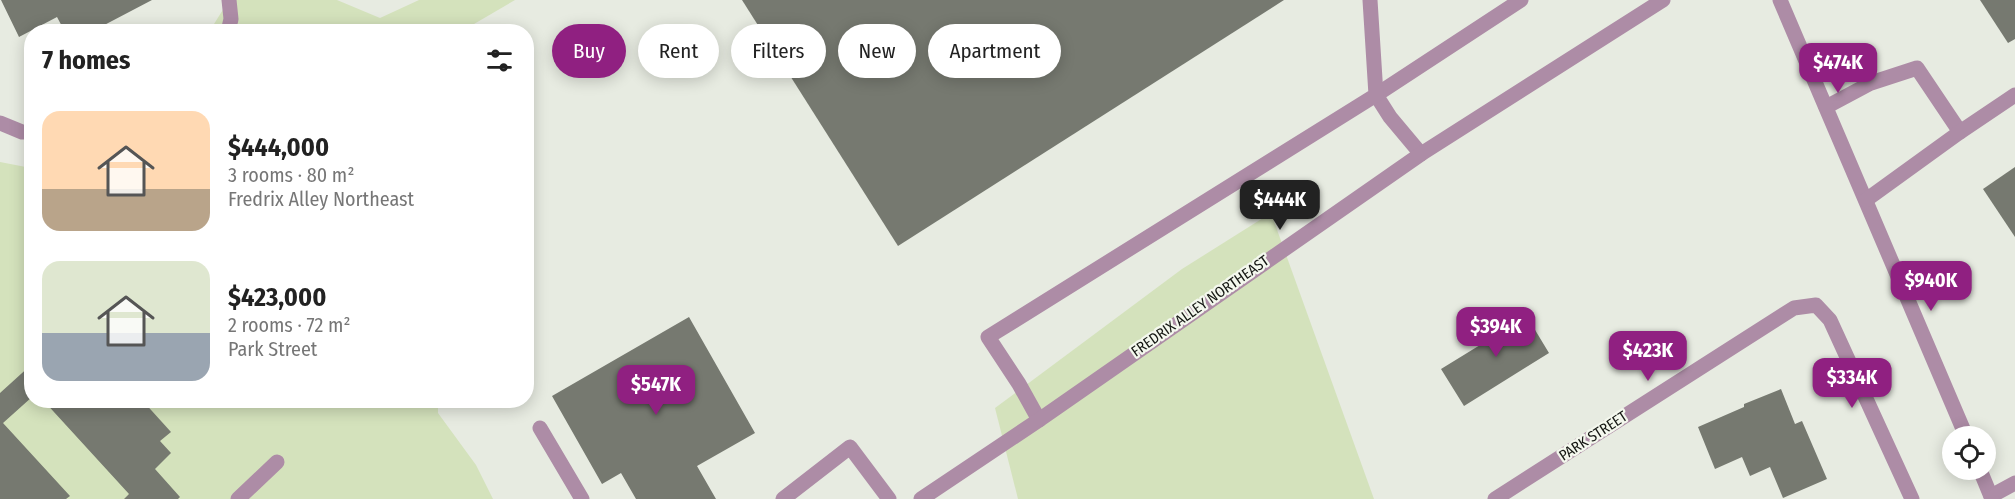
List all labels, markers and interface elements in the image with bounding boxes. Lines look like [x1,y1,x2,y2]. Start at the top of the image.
chip: Buy [552,24,626,78]
chip: Rent [638,24,719,78]
chip: Filters [731,24,826,78]
chip: New [838,24,916,78]
chip: Apartment [928,24,1061,78]
pin: $474K [1796,43,1880,94]
icon: filters [483,44,516,77]
text: 7 homes [42,45,130,76]
text: $474K [1813,50,1863,74]
text: $444,000 [228,132,329,163]
icon: home [90,135,162,207]
text: 3 rooms · 80 m² [228,163,354,187]
pin: $444K [1238,180,1322,231]
text: Fredrix Alley Northeast [228,187,414,211]
text: $444K [1254,187,1306,211]
street label: FREDRIX ALLEY NORTHEAST [1128,252,1272,360]
pin: $940K [1889,261,1973,312]
text: $940K [1905,268,1957,292]
text: $423,000 [228,282,326,313]
icon: home [90,285,162,357]
pin: $394K [1454,307,1538,358]
text: 2 rooms · 72 m² [228,313,350,337]
text: $394K [1470,314,1522,338]
pin: $423K [1606,331,1690,382]
text: Park Street [228,337,317,361]
text: $423K [1623,338,1673,362]
pin: $334K [1810,358,1894,409]
pin: $547K [614,365,698,416]
text: $334K [1827,365,1877,389]
text: $547K [631,372,681,396]
street label: PARK STREET [1556,407,1631,465]
map controls [1942,426,1996,480]
button: locate [1942,426,1996,480]

